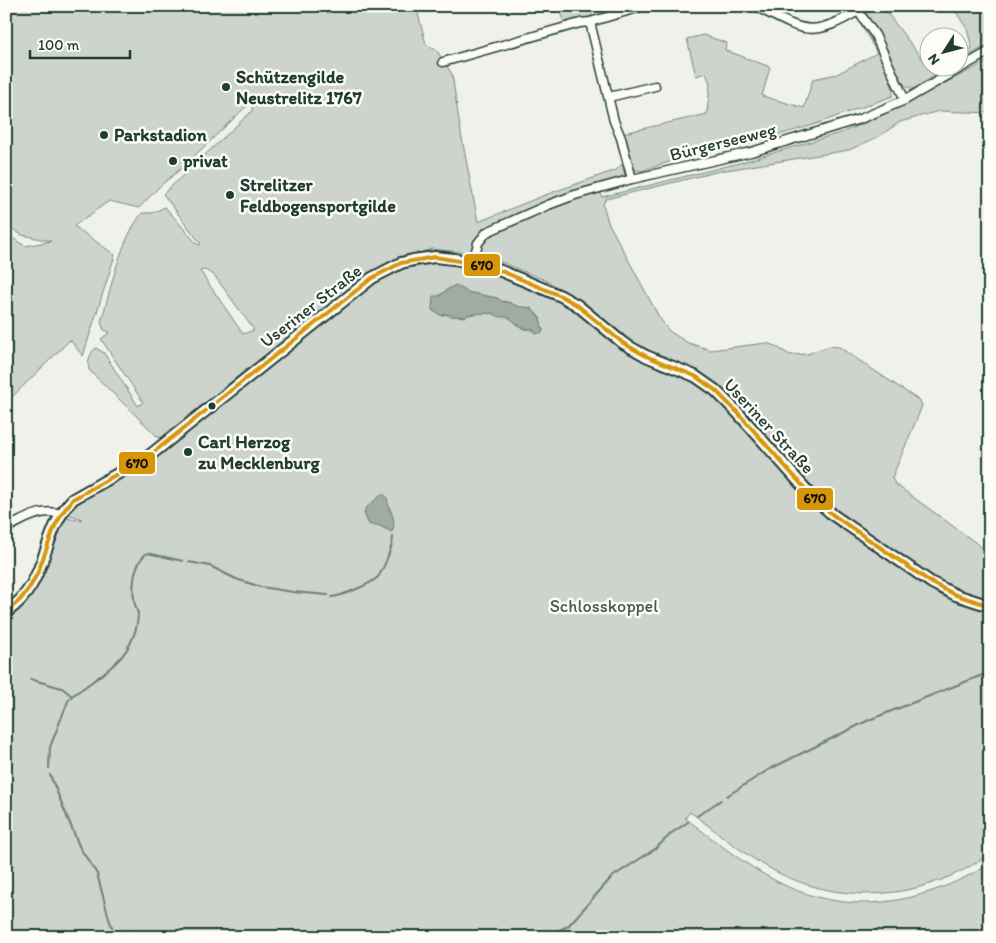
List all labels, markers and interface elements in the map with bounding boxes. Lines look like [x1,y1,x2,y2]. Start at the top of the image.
scale bar [30,28,130,60]
north arrow [918,28,968,78]
text: 100 m [38,36,80,54]
text: N [924,51,944,68]
place label: Schützengilde Neustrelitz 1767 [236,66,362,109]
marker: Schützengilde Neustrelitz 1767 [220,81,232,93]
street label: Bürgerseeweg [667,118,779,166]
place label: Parkstadion [114,124,208,146]
marker: Parkstadion [98,129,110,141]
place label: privat [182,150,228,172]
marker: privat [167,155,179,167]
place label: Strelitzer Feldbogensportgilde [240,174,396,217]
marker: Strelitzer Feldbogensportgilde [224,189,236,201]
line badge: 670 [463,253,501,277]
text: 670 [471,257,494,274]
street label: Useriner Straße [256,260,366,352]
street label: Useriner Straße [719,374,819,478]
unlabelled marker [207,401,217,411]
place label: Carl Herzog zu Mecklenburg [198,431,320,474]
marker: Carl Herzog zu Mecklenburg [182,446,194,458]
line badge: 670 [118,451,156,475]
text: 670 [126,455,149,472]
line badge: 670 [796,487,834,511]
text: 670 [804,490,827,507]
park label: Schlosskoppel [550,595,658,617]

